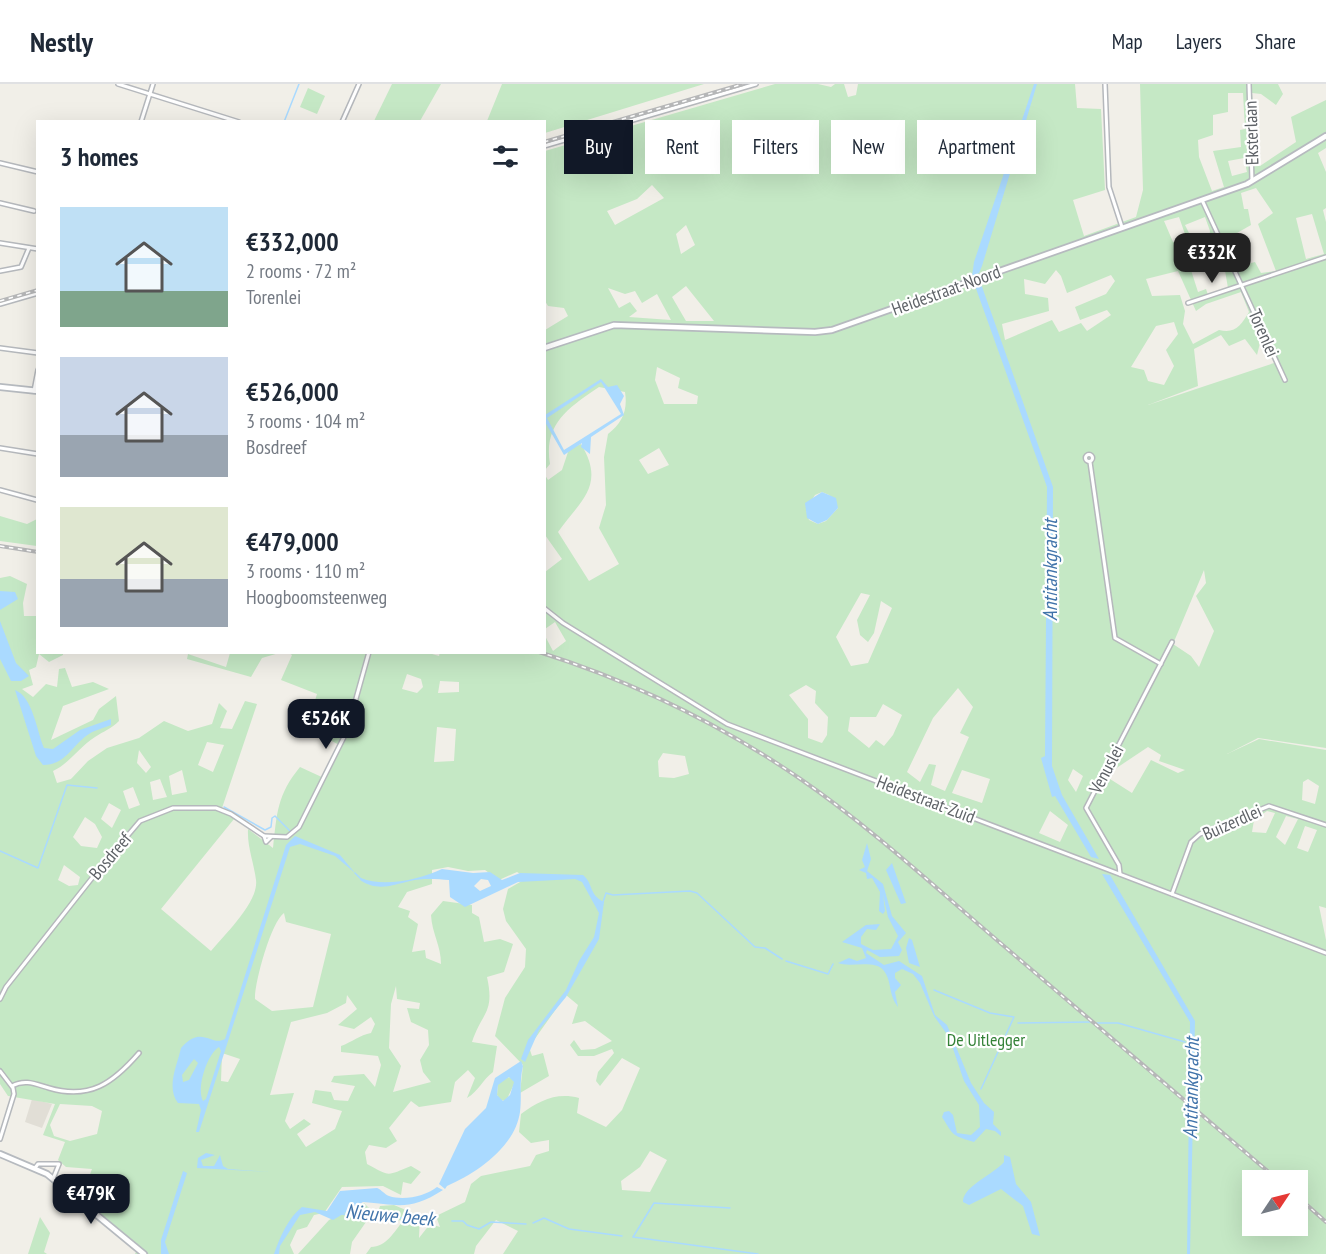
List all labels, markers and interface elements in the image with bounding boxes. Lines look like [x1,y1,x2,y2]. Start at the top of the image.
text: Nestly [30,23,93,60]
text: Map [1112,28,1143,55]
text: Layers [1176,28,1222,55]
text: Share [1255,28,1296,55]
street label: Eksterlaan [1238,100,1264,166]
chip: Buy [564,120,633,174]
chip: Rent [645,120,720,174]
chip: Filters [732,120,819,174]
chip: New [831,120,905,174]
chip: Apartment [917,120,1036,174]
text: 3 homes [60,140,138,173]
icon: filters [489,140,522,173]
text: €332,000 [246,225,339,258]
icon: home [108,231,180,303]
pin: €332K [1170,233,1254,284]
text: €332K [1188,239,1236,265]
text: 2 rooms · 72 m² [246,258,356,284]
street label: Heidestraat-Noord [888,260,1004,320]
text: Torenlei [246,284,301,310]
street label: Torenlei [1243,306,1285,360]
text: €526,000 [246,375,339,408]
icon: home [108,381,180,453]
text: 3 rooms · 104 m² [246,408,365,434]
text: Bosdreef [246,434,306,460]
water label: Antitankgracht [1037,517,1063,621]
text: €479,000 [246,525,339,558]
icon: home [108,531,180,603]
text: 3 rooms · 110 m² [246,558,365,584]
text: Hoogboomsteenweg [246,584,387,610]
pin: €526K [284,699,368,750]
text: €526K [302,705,350,731]
street label: Venuslei [1083,741,1128,798]
street label: Heidestraat-Zuid [874,770,978,828]
street label: Buizerdlei [1199,799,1265,845]
street label: Bosdreef [84,827,137,884]
park label: De Uitlegger [947,1028,1025,1051]
water label: Antitankgracht [1177,1035,1205,1139]
north arrow [1242,1170,1308,1236]
map controls [1242,1170,1308,1236]
pin: €479K [49,1174,133,1225]
text: €479K [67,1180,115,1206]
water label: Nieuwe beek [345,1198,438,1232]

